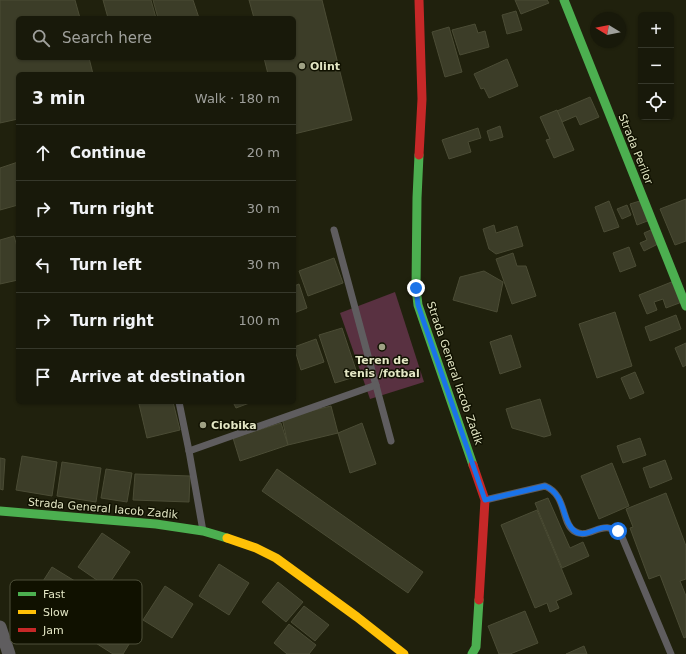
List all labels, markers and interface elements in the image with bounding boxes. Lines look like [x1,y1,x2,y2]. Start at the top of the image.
north arrow [590,12,626,48]
map controls [638,12,674,120]
button: + [638,12,674,48]
search box [16,16,296,60]
icon: search [30,27,52,49]
text: Search here [62,29,152,47]
button: − [638,48,674,84]
place label: Olint [310,60,340,73]
marker: Olint [297,61,307,71]
button: locate [638,84,674,120]
text: 3 min [32,88,85,108]
text: Walk · 180 m [195,91,280,106]
street label: Strada Perilor [616,112,656,187]
icon: ahead [32,142,54,164]
text: Continue [70,144,146,162]
text: 20 m [247,145,280,160]
icon: right [32,198,54,220]
text: Turn right [70,200,154,218]
text: 30 m [247,201,280,216]
icon: left [32,254,54,276]
text: Turn left [70,256,142,274]
text: 30 m [247,257,280,272]
route end [407,279,425,297]
street label: Strada General Iacob Zadik [424,300,485,447]
icon: right [32,310,54,332]
text: Turn right [70,312,154,330]
text: 100 m [238,313,280,328]
marker: Teren de tenis /fotbal [377,342,387,352]
place label: Teren de tenis /fotbal [344,354,420,380]
icon: arrive [32,366,54,388]
text: Arrive at destination [70,368,245,386]
place label: Ciobika [211,419,257,432]
marker: Ciobika [198,420,208,430]
street label: Strada General Iacob Zadik [27,495,179,522]
route start [609,522,627,540]
legend [10,580,142,644]
text: Fast [43,588,66,601]
text: Slow [43,606,69,619]
text: Jam [42,624,64,637]

